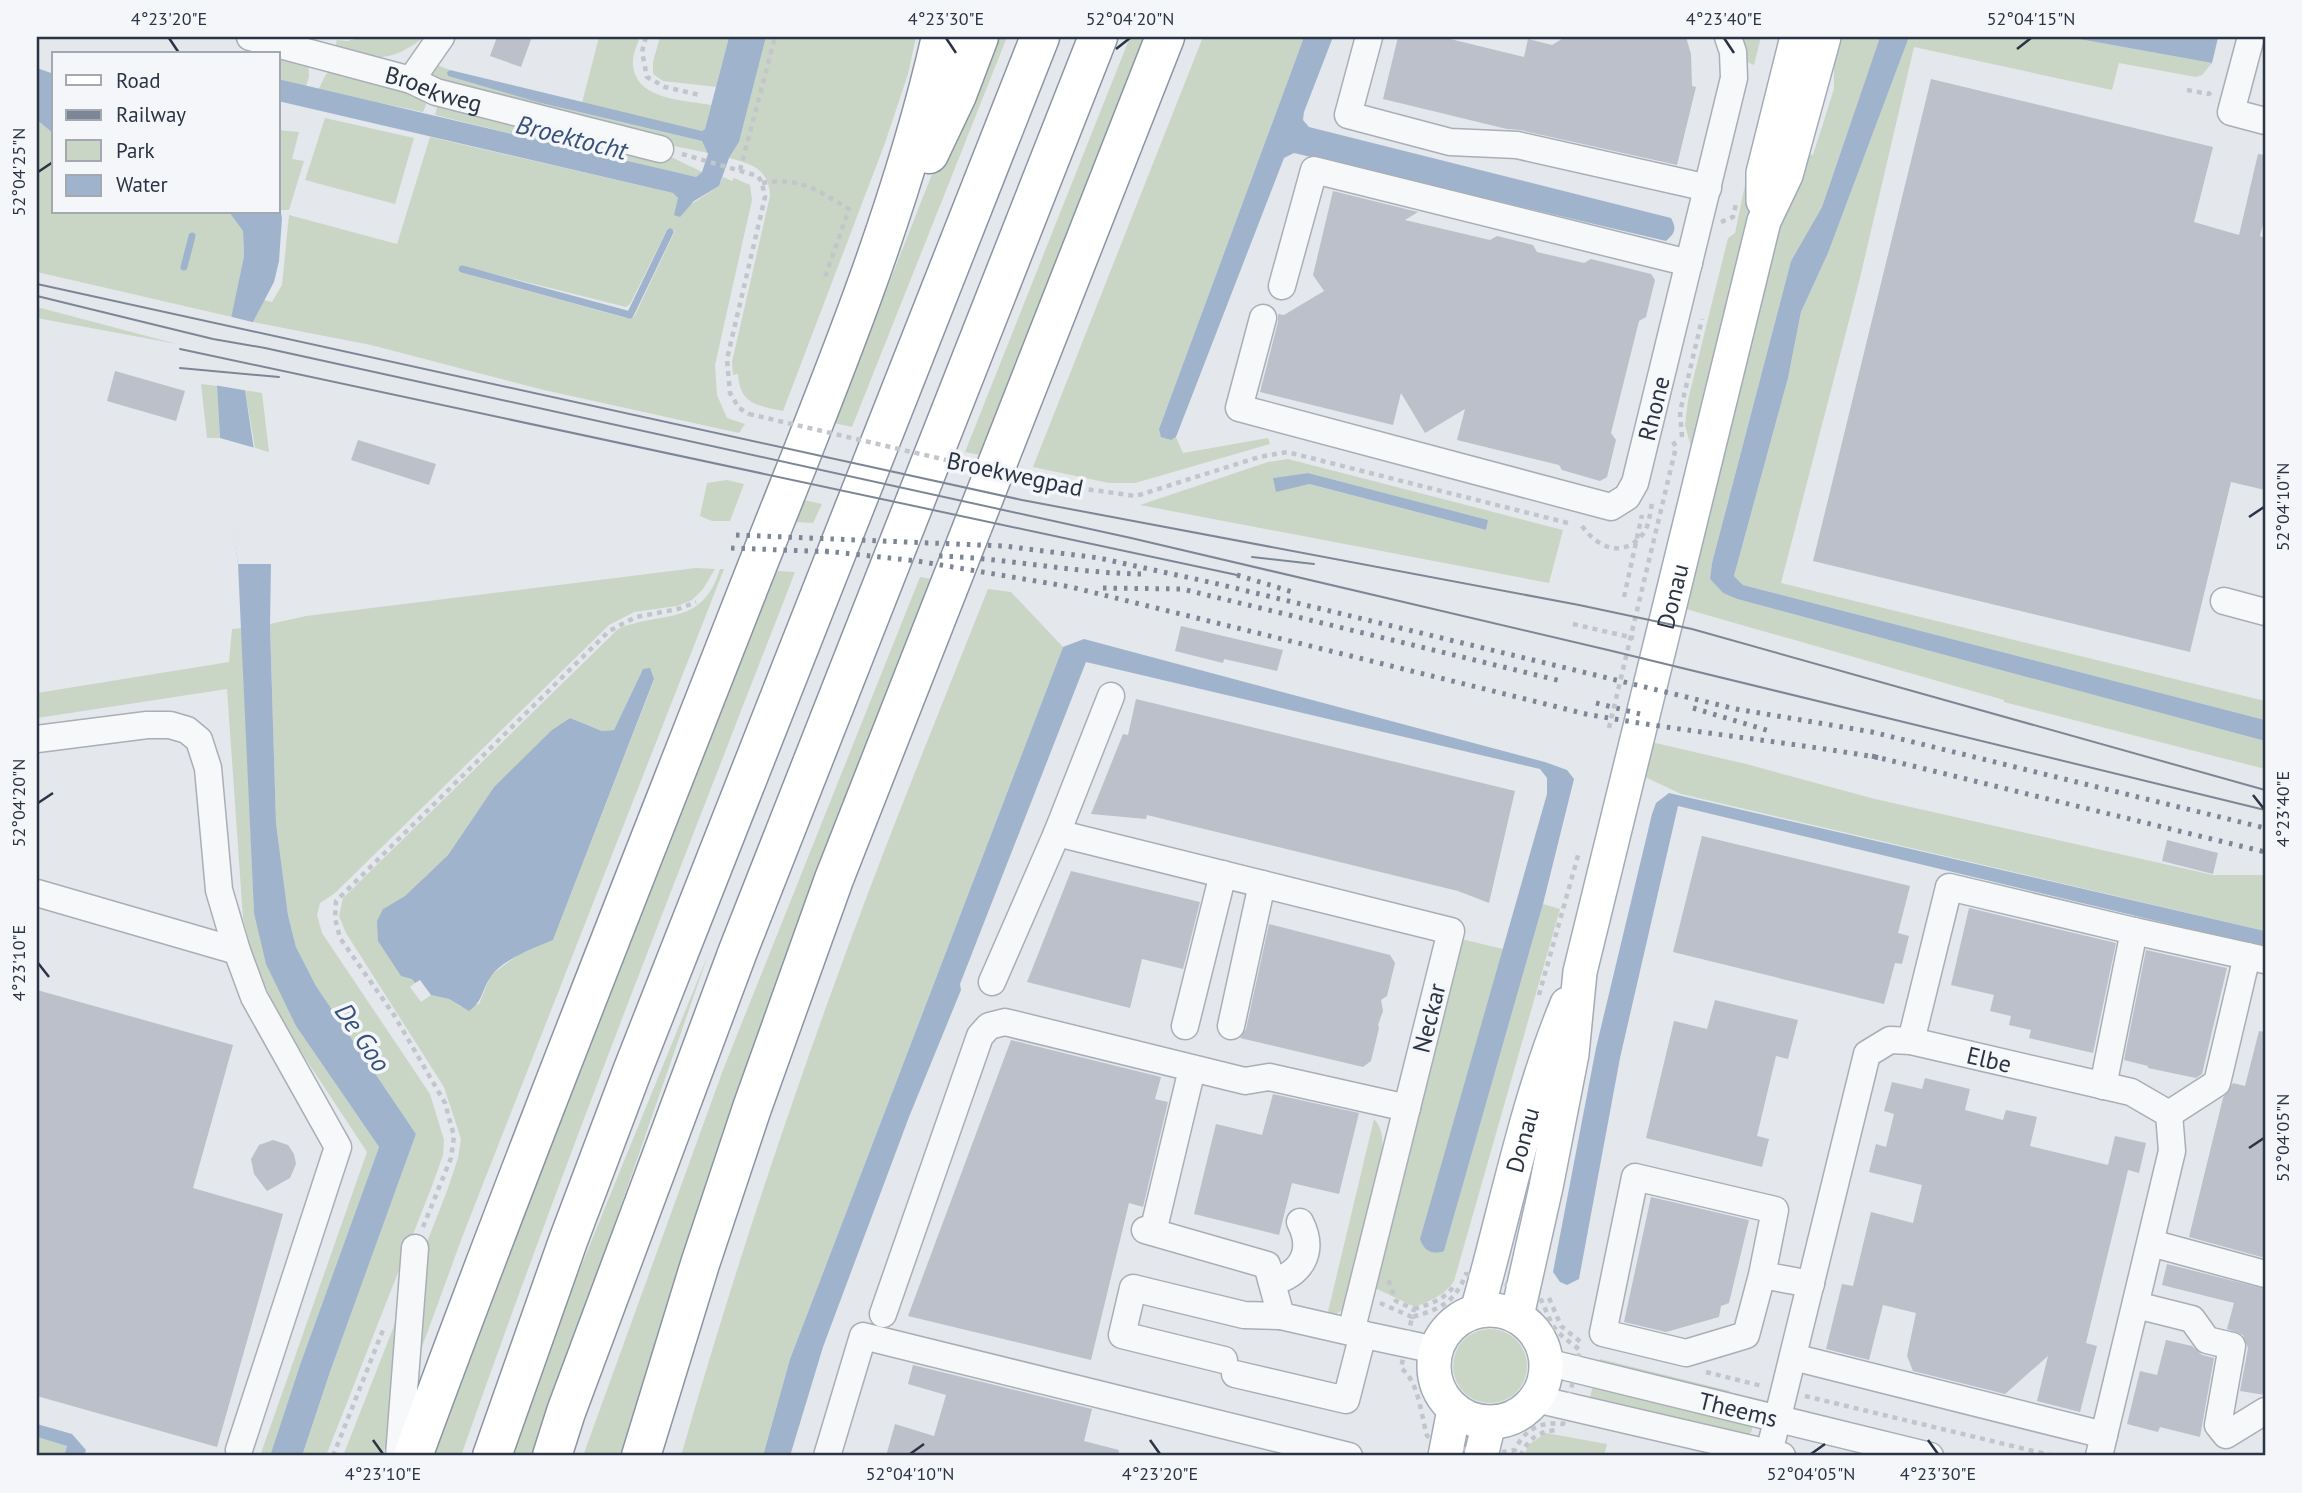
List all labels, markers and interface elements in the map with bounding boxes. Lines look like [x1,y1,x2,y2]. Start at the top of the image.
text: 4°23'20"E [131,7,207,30]
text: 4°23'30"E [908,7,984,30]
text: 52°04'20"N [1086,7,1174,30]
text: 4°23'40"E [1686,7,1762,30]
text: 52°04'15"N [1987,7,2075,30]
legend [52,52,280,214]
street label: Broekweg [382,58,485,119]
text: Road [116,67,160,94]
text: Railway [116,101,186,128]
water label: Broektocht [513,107,633,167]
text: 52°04'25"N [7,128,30,216]
text: Park [116,137,155,164]
text: Water [116,171,168,198]
street label: Rhone [1630,373,1676,444]
street label: Broekwegpad [944,444,1086,504]
text: 52°04'10"N [2271,463,2294,551]
street label: Donau [1649,560,1695,632]
text: 52°04'20"N [7,759,30,847]
text: 4°23'40"E [2271,771,2294,847]
text: 4°23'10"E [7,925,30,1001]
street label: Neckar [1405,980,1453,1056]
water label: De Goo [328,996,398,1078]
street label: Elbe [1964,1039,2015,1079]
text: 52°04'05"N [2271,1094,2294,1182]
street label: Donau [1498,1103,1546,1176]
street label: Theems [1696,1384,1781,1434]
text: 4°23'10"E [345,1462,421,1485]
text: 52°04'10"N [866,1462,954,1485]
text: 4°23'20"E [1122,1462,1198,1485]
text: 52°04'05"N [1767,1462,1855,1485]
text: 4°23'30"E [1900,1462,1976,1485]

